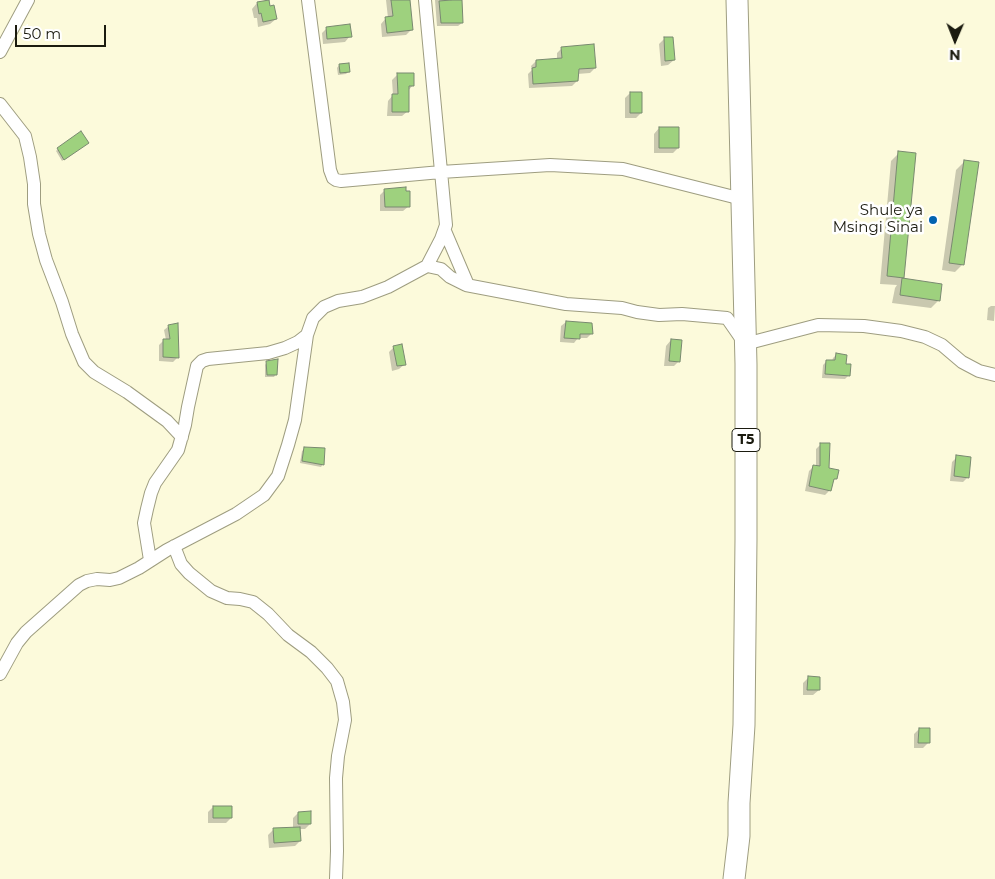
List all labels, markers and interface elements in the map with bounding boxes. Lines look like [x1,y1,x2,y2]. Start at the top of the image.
scale bar [18,15,109,47]
north arrow [930,15,980,65]
text: 50 m [23,24,61,43]
text: N [949,46,961,64]
place label: Shule ya Msingi Sinai [833,202,923,237]
marker: Shule ya Msingi Sinai [927,214,939,226]
road number: T5 [732,428,760,452]

